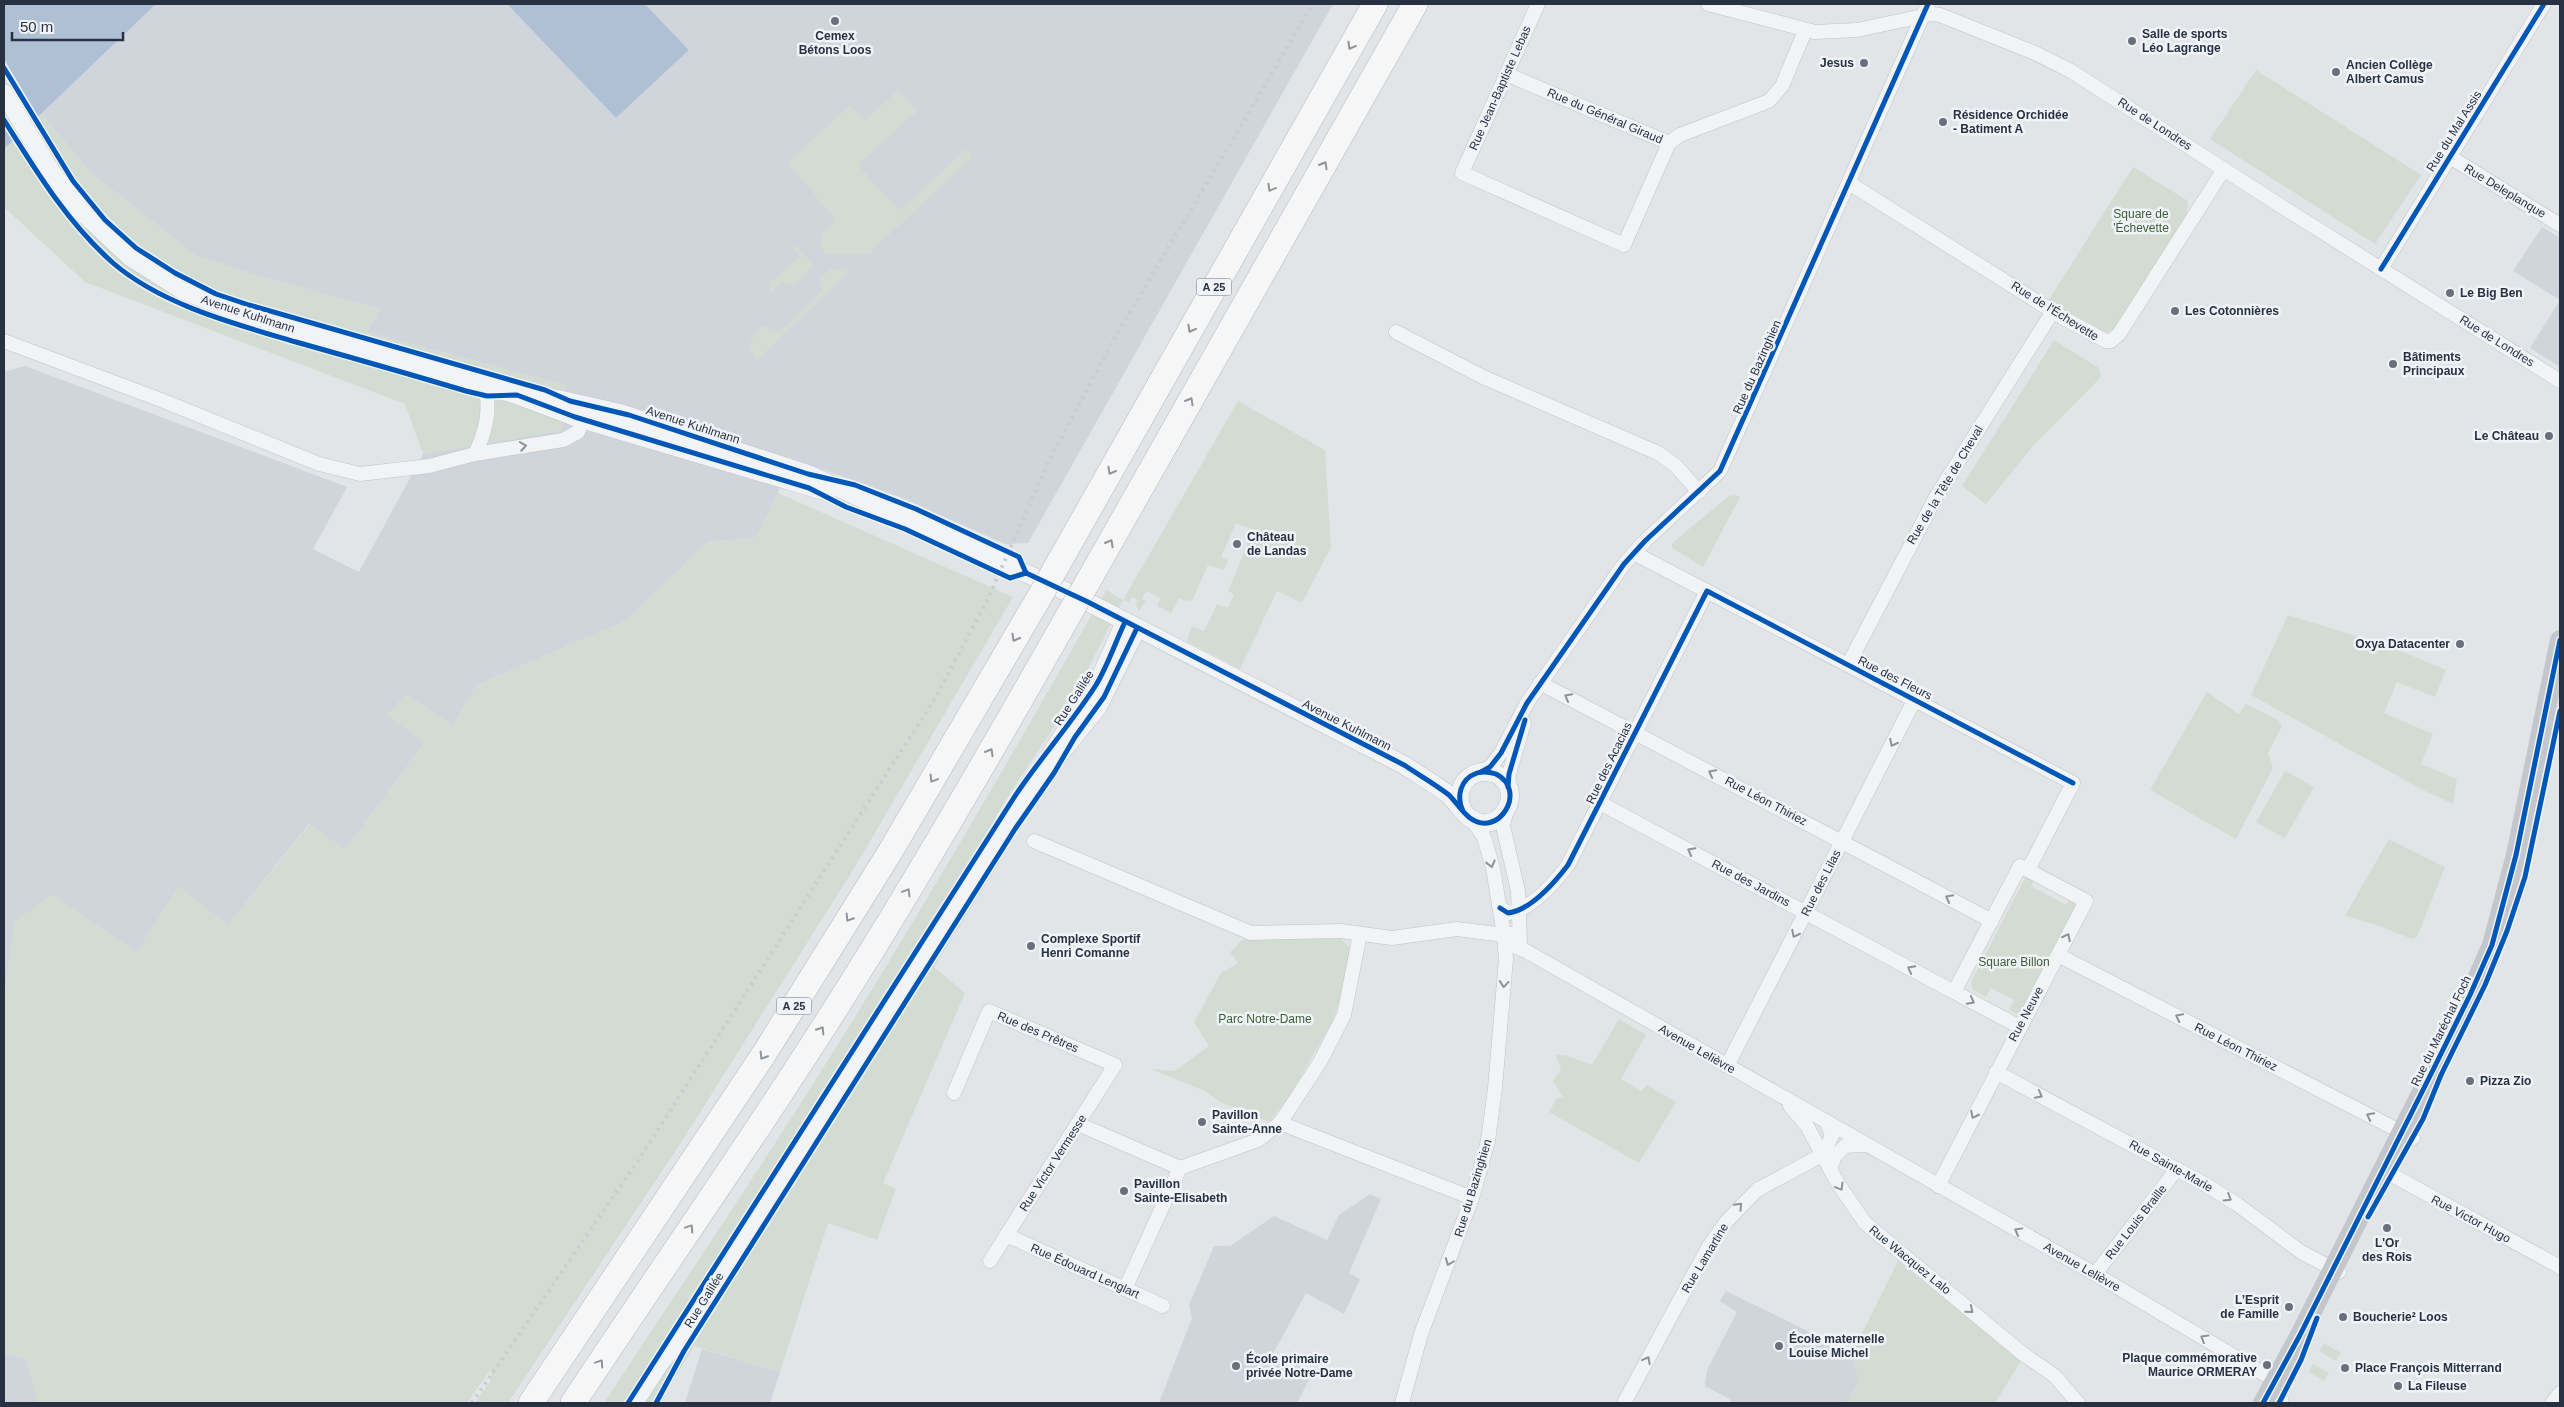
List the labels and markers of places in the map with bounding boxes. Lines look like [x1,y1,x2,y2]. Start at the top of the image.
marker: Cemex Bétons Loos [829,15,841,27]
place label: Salle de sports Léo Lagrange [2142,27,2228,55]
place label: Cemex Bétons Loos [799,29,872,57]
marker: Salle de sports Léo Lagrange [2126,35,2138,47]
place label: Jesus [1820,56,1854,70]
marker: Jesus [1858,57,1870,69]
place label: Ancien Collège Albert Camus [2346,58,2433,86]
marker: Ancien Collège Albert Camus [2330,66,2342,78]
place label: Résidence Orchidée - Batiment A [1953,108,2069,136]
marker: Résidence Orchidée - Batiment A [1937,116,1949,128]
place label: Le Big Ben [2460,286,2523,300]
marker: Le Big Ben [2444,287,2456,299]
place label: Les Cotonnières [2185,304,2279,318]
marker: Les Cotonnières [2169,305,2181,317]
place label: Bâtiments Principaux [2403,350,2465,378]
marker: Bâtiments Principaux [2387,358,2399,370]
place label: Le Château [2474,429,2539,443]
marker: Le Château [2543,430,2555,442]
place label: Château de Landas [1247,530,1307,558]
marker: Château de Landas [1231,538,1243,550]
place label: Oxya Datacenter [2355,637,2450,651]
marker: Oxya Datacenter [2454,638,2466,650]
place label: Complexe Sportif Henri Comanne [1041,932,1141,960]
marker: Complexe Sportif Henri Comanne [1025,940,1037,952]
place label: Pizza Zio [2480,1074,2531,1088]
marker: Pizza Zio [2464,1075,2476,1087]
place label: Pavillon Sainte-Anne [1212,1108,1282,1136]
marker: Pavillon Sainte-Anne [1196,1116,1208,1128]
place label: Pavillon Sainte-Elisabeth [1134,1177,1227,1205]
marker: Pavillon Sainte-Elisabeth [1118,1185,1130,1197]
marker: L'Or des Rois [2381,1222,2393,1234]
place label: L'Or des Rois [2362,1236,2412,1264]
place label: L’Esprit de Famille [2220,1293,2279,1321]
marker: L’Esprit de Famille [2283,1301,2295,1313]
place label: Boucherie² Loos [2353,1310,2448,1324]
marker: Boucherie² Loos [2337,1311,2349,1323]
place label: École maternelle Louise Michel [1789,1331,1885,1360]
marker: École maternelle Louise Michel [1773,1340,1785,1352]
place label: École primaire privée Notre-Dame [1246,1351,1353,1380]
place label: Plaque commémorative Maurice ORMERAY [2122,1351,2257,1379]
marker: Plaque commémorative Maurice ORMERAY [2261,1359,2273,1371]
marker: École primaire privée Notre-Dame [1230,1360,1242,1372]
place label: Place François Mitterrand [2355,1361,2502,1375]
marker: Place François Mitterrand [2339,1362,2351,1374]
place label: La Fileuse [2408,1379,2467,1393]
marker: La Fileuse [2392,1380,2404,1392]

